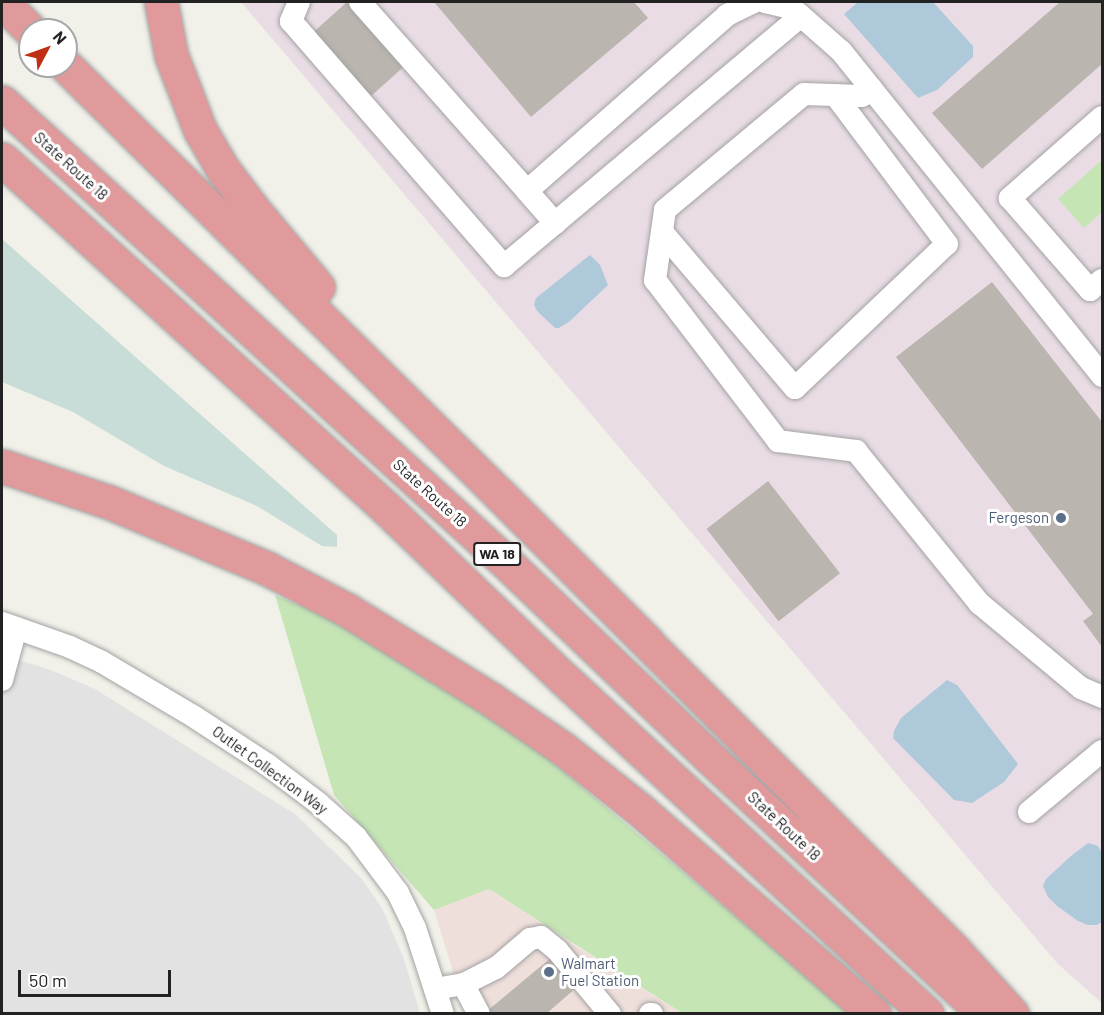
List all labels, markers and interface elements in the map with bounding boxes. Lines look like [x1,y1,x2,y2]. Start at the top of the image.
north arrow [18,18,78,78]
text: N [50,27,71,47]
street label: State Route 18 [31,128,111,204]
street label: State Route 18 [390,455,470,531]
place label: Fergeson [988,509,1049,527]
marker: Fergeson [1054,511,1068,525]
road number: WA 18 [473,543,521,565]
street label: Outlet Collection Way [209,722,331,818]
street label: State Route 18 [744,788,824,864]
place label: Walmart Fuel Station [561,954,639,989]
scale bar [21,958,174,996]
marker: Walmart Fuel Station [542,965,556,979]
text: 50 m [29,969,67,991]

